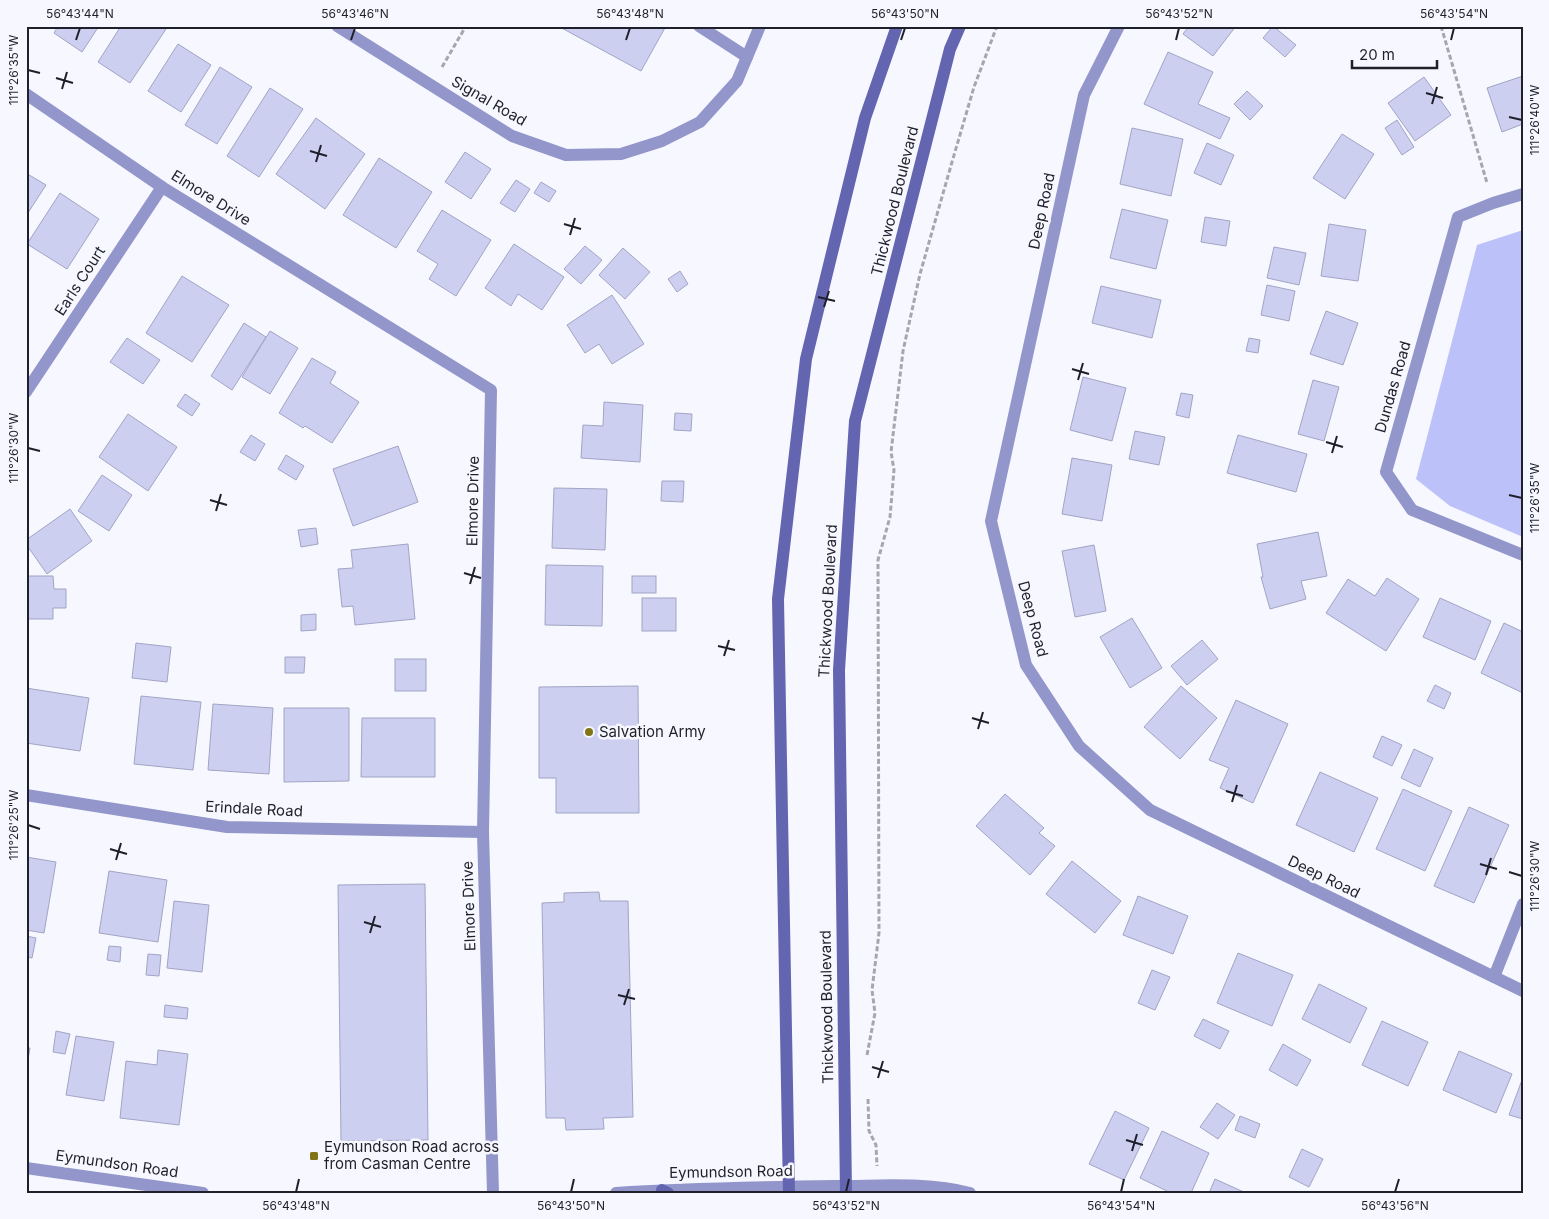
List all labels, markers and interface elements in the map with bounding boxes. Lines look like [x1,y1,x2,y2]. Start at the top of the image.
text: 56°43'44"N [46,6,114,21]
text: 56°43'46"N [321,6,389,21]
text: 56°43'48"N [596,6,664,21]
text: 56°43'50"N [871,6,939,21]
text: 56°43'52"N [1145,6,1213,21]
text: 56°43'54"N [1420,6,1488,21]
text: 111°26'35"W [6,35,21,105]
scale bar [1352,38,1436,70]
text: 20 m [1359,45,1395,64]
street label: Signal Road [448,71,530,130]
text: 111°26'40"W [1527,85,1542,155]
street label: Thickwood Boulevard [867,124,922,278]
street label: Elmore Drive [168,166,255,230]
street label: Deep Road [1024,171,1059,251]
street label: Earls Court [50,242,109,319]
street label: Dundas Road [1370,339,1415,435]
text: 111°26'30"W [6,412,21,483]
street label: Elmore Drive [462,456,483,546]
text: 111°26'35"W [1527,463,1542,533]
street label: Thickwood Boulevard [814,524,841,678]
street label: Deep Road [1014,579,1053,659]
place label: Salvation Army [599,722,706,741]
marker: Salvation Army [583,726,595,738]
text: 111°26'25"W [6,790,21,860]
street label: Erindale Road [205,796,303,821]
text: 111°26'30"W [1527,840,1542,911]
street label: Deep Road [1285,851,1363,902]
street label: Elmore Drive [457,861,480,952]
street label: Thickwood Boulevard [816,930,837,1084]
place label: Eymundson Road across from Casman Centre [324,1137,499,1173]
street label: Eymundson Road [55,1145,180,1182]
marker: Eymundson Road across from Casman Centre [308,1150,320,1162]
street label: Eymundson Road [669,1161,793,1182]
text: 56°43'48"N [262,1198,330,1213]
text: 56°43'50"N [537,1198,605,1213]
text: 56°43'52"N [812,1198,880,1213]
text: 56°43'54"N [1087,1198,1155,1213]
text: 56°43'56"N [1361,1198,1429,1213]

